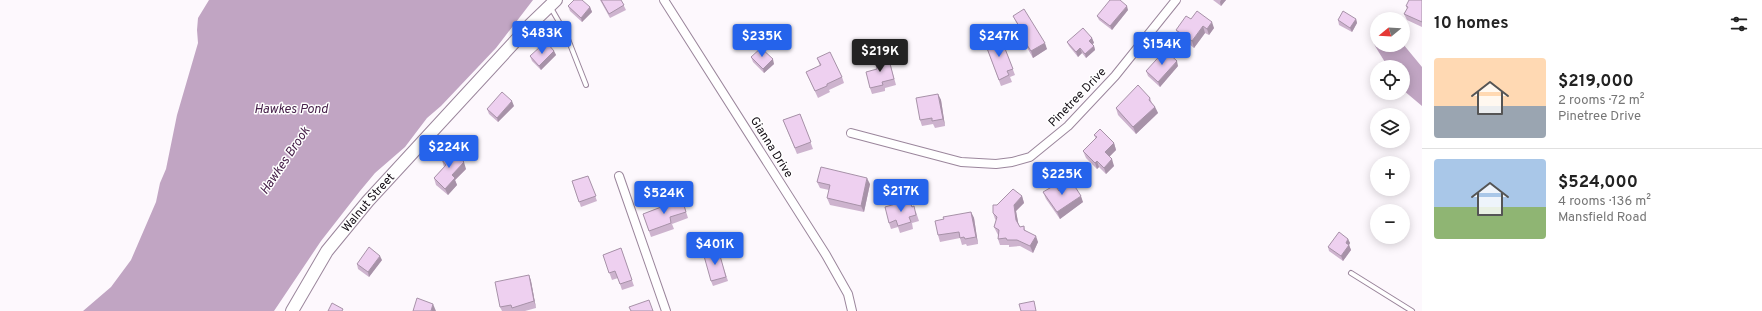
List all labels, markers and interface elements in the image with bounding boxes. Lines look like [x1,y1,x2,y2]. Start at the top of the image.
north arrow [1370,12,1410,52]
map controls [1370,12,1410,244]
text: 10 homes [1434,13,1509,35]
icon: filters [1728,13,1750,35]
pin: $483K [514,21,570,55]
pin: $235K [734,24,790,58]
pin: $247K [971,24,1027,58]
text: $483K [521,26,563,42]
text: $235K [742,29,782,45]
text: $247K [979,29,1019,45]
pin: $154K [1134,32,1190,66]
text: $154K [1143,37,1181,53]
pin: $219K [852,39,908,73]
text: $219K [861,44,899,60]
button: locate [1370,60,1410,100]
street label: Pinetree Drive [1045,65,1110,131]
text: $219,000 [1558,71,1634,93]
icon: home [1466,74,1514,122]
text: 2 rooms · 72 m² [1558,93,1644,109]
water label: Hawkes Pond [254,102,329,118]
button: layers [1370,108,1410,148]
text: Pinetree Drive [1558,109,1641,125]
street label: Gianna Drive [746,114,796,181]
water label: Hawkes Brook [257,124,315,198]
pin: $224K [421,135,477,169]
text: $224K [428,140,470,156]
button: + [1370,156,1410,196]
pin: $225K [1034,162,1090,196]
text: $225K [1042,167,1082,183]
street label: Walnut Street [339,170,399,236]
text: $524,000 [1558,172,1638,194]
icon: home [1466,175,1514,223]
pin: $217K [873,179,929,213]
pin: $524K [636,181,692,215]
text: $217K [882,184,920,200]
text: $524K [643,186,685,202]
text: 4 rooms · 136 m² [1558,194,1651,210]
button: − [1370,204,1410,244]
text: Mansfield Road [1558,210,1647,226]
pin: $401K [687,232,743,266]
text: $401K [695,237,735,253]

